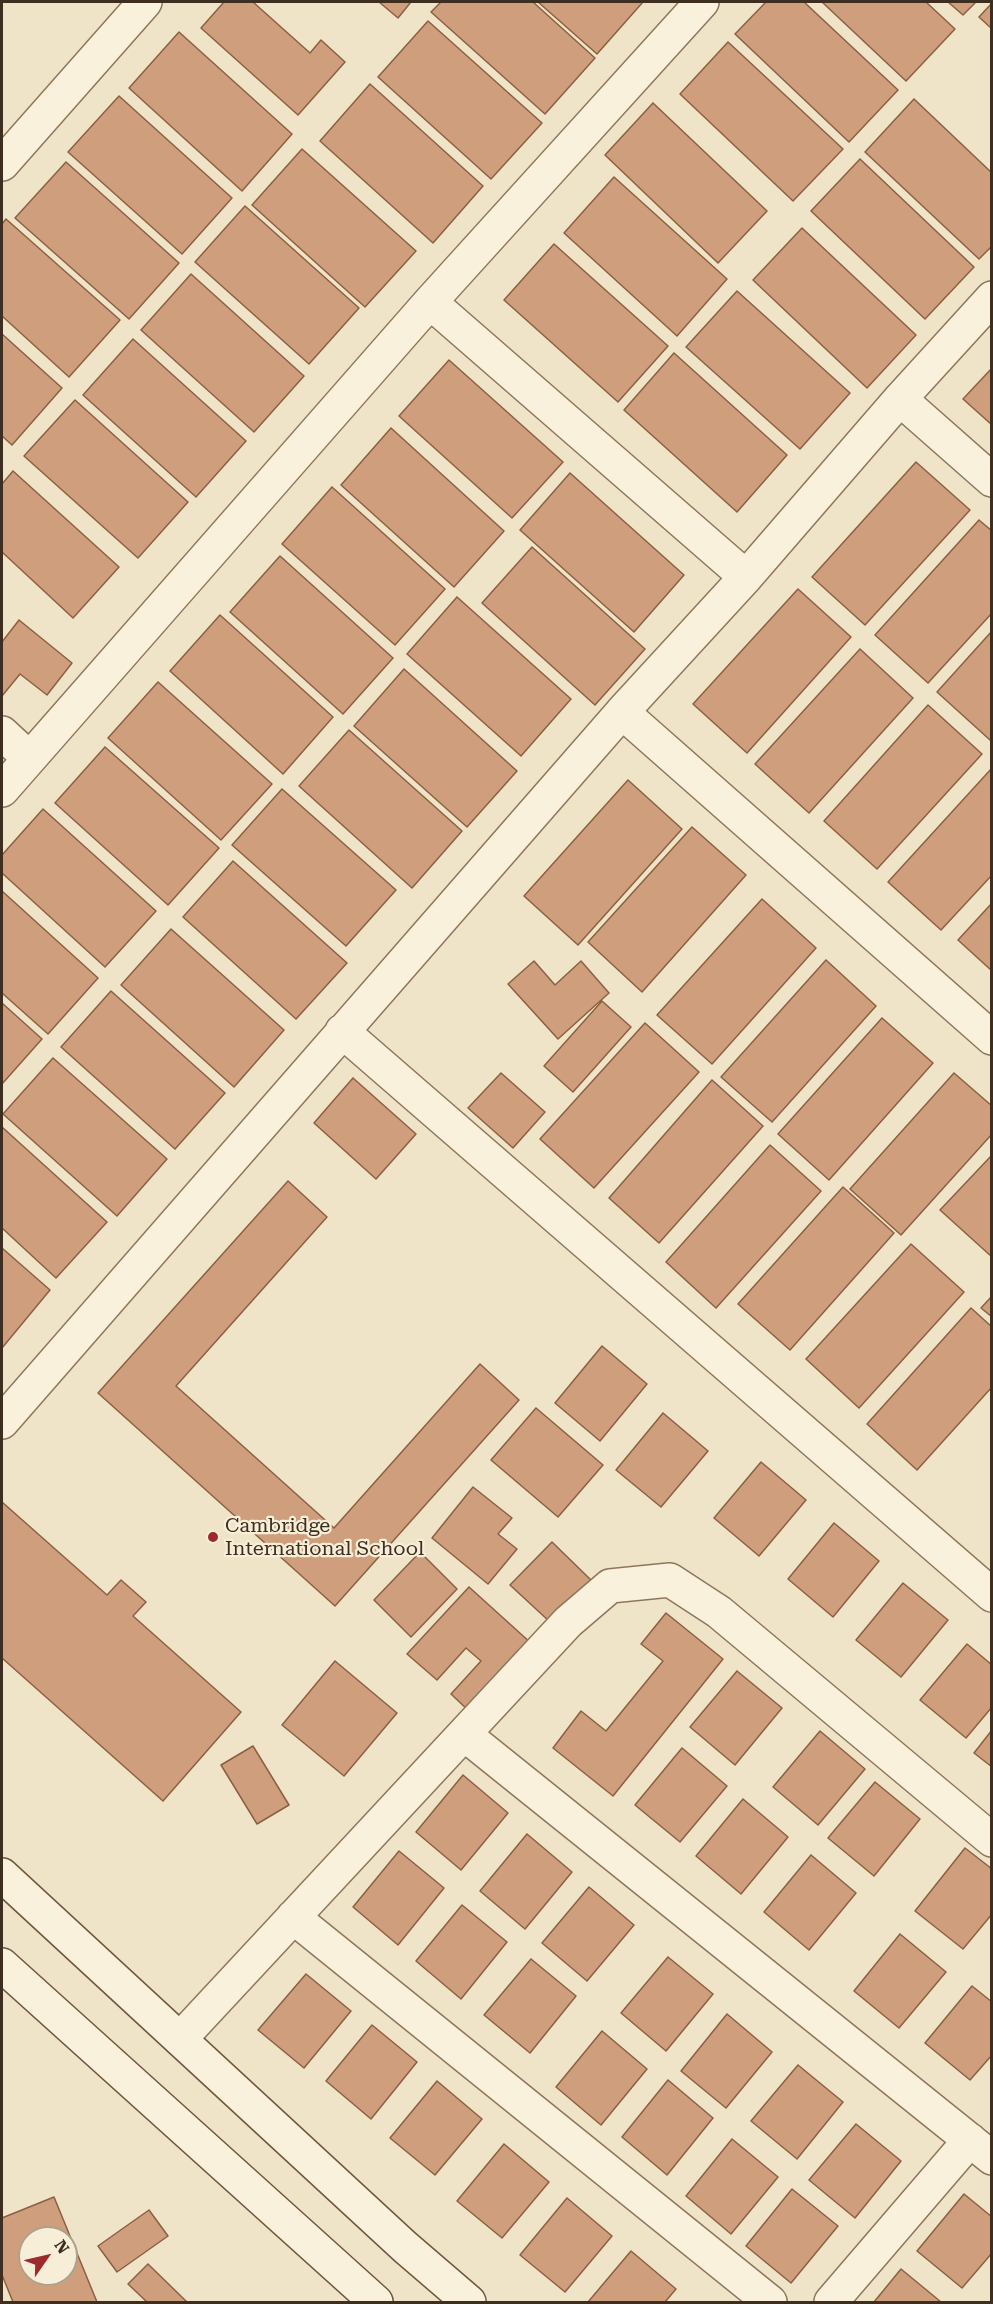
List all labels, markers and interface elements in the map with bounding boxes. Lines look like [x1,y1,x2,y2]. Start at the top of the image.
place label: Cambridge International School [225,1514,424,1561]
marker: Cambridge International School [206,1530,220,1544]
north arrow [18,2226,78,2286]
text: N [50,2236,73,2257]

